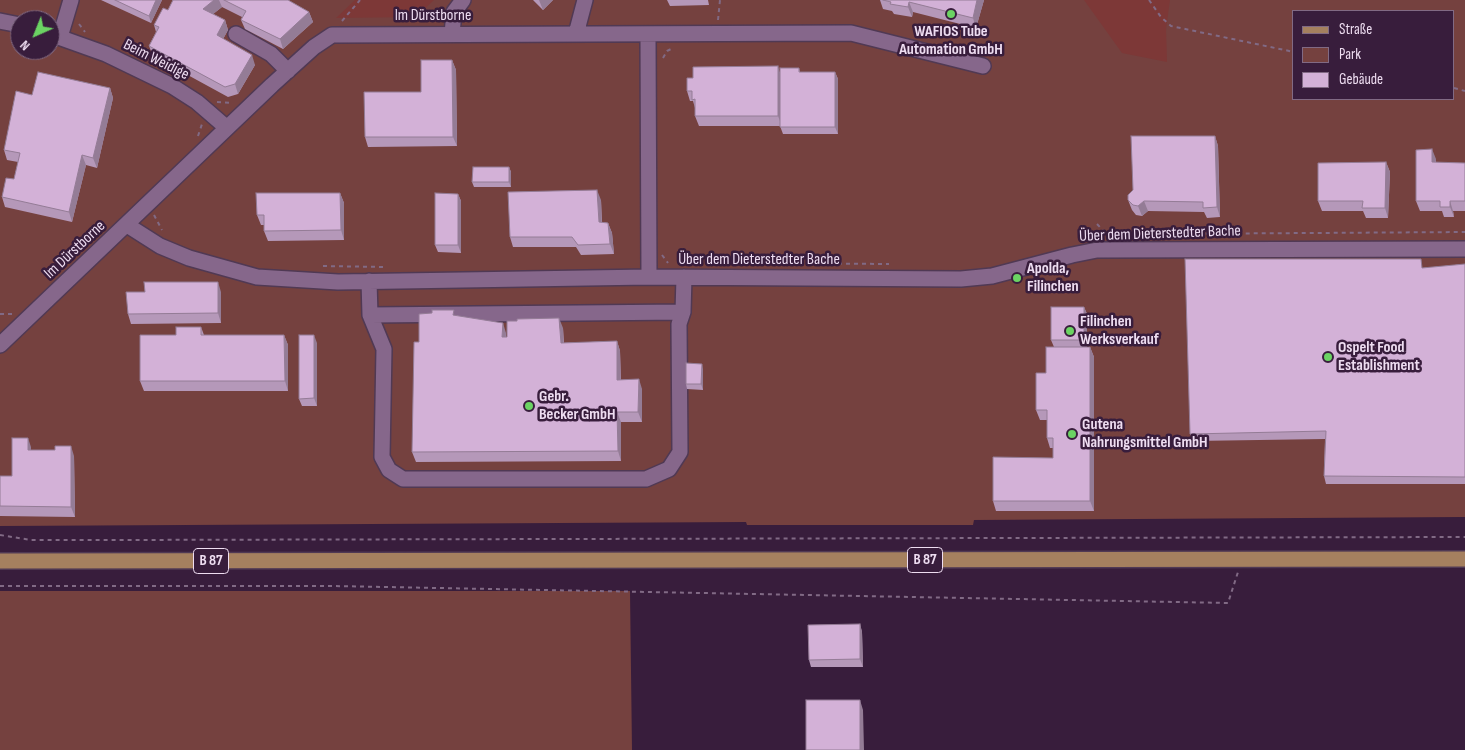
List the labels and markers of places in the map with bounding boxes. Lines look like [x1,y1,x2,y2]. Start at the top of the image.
marker: WAFIOS Tube Automation GmbH [945,8,957,20]
place label: WAFIOS Tube Automation GmbH [899,22,1003,60]
place label: Apolda, Filinchen [1027,259,1079,297]
marker: Apolda, Filinchen [1011,272,1023,284]
place label: Filinchen Werksverkauf [1080,312,1159,350]
marker: Filinchen Werksverkauf [1064,325,1076,337]
place label: Ospelt Food Establishment [1338,338,1420,376]
marker: Ospelt Food Establishment [1322,351,1334,363]
place label: Gebr. Becker GmbH [539,387,615,425]
marker: Gebr. Becker GmbH [523,400,535,412]
place label: Gutena Nahrungsmittel GmbH [1082,415,1208,453]
marker: Gutena Nahrungsmittel GmbH [1066,428,1078,440]

